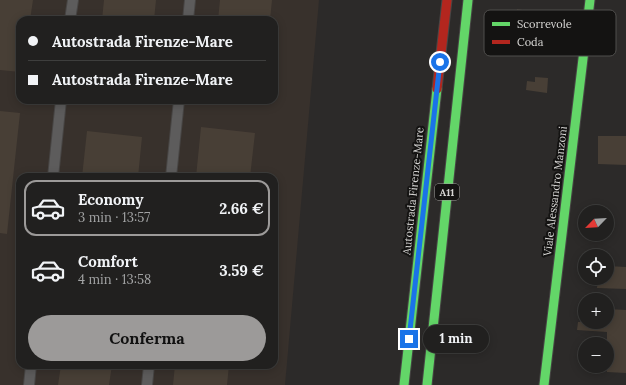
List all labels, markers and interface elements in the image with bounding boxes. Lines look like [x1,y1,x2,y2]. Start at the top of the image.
legend [484,10,616,56]
text: Scorrevole [517,17,572,31]
text: Autostrada Firenze-Mare [52,32,233,51]
text: Coda [517,35,544,49]
route start [431,53,449,71]
text: Autostrada Firenze-Mare [52,70,233,89]
street label: Viale Alessandro Manzoni [540,125,570,258]
street label: Autostrada Firenze-Mare [399,126,427,257]
road number: A11 [435,184,459,200]
icon: car [30,190,66,226]
text: Economy [78,190,143,209]
text: 2.66 € [219,199,264,218]
north arrow [578,205,614,241]
map controls [578,205,614,373]
text: 3 min · 13:57 [78,209,150,226]
button: locate [578,249,614,285]
icon: car [30,252,66,288]
text: Comfort [78,252,138,271]
text: 3.59 € [219,261,264,280]
text: 4 min · 13:58 [78,271,151,288]
button: + [578,293,614,329]
button: Conferma [28,315,266,361]
callout: 1 min [423,325,489,353]
route end [400,330,418,348]
text: 1 min [439,330,473,347]
button: − [578,337,614,373]

